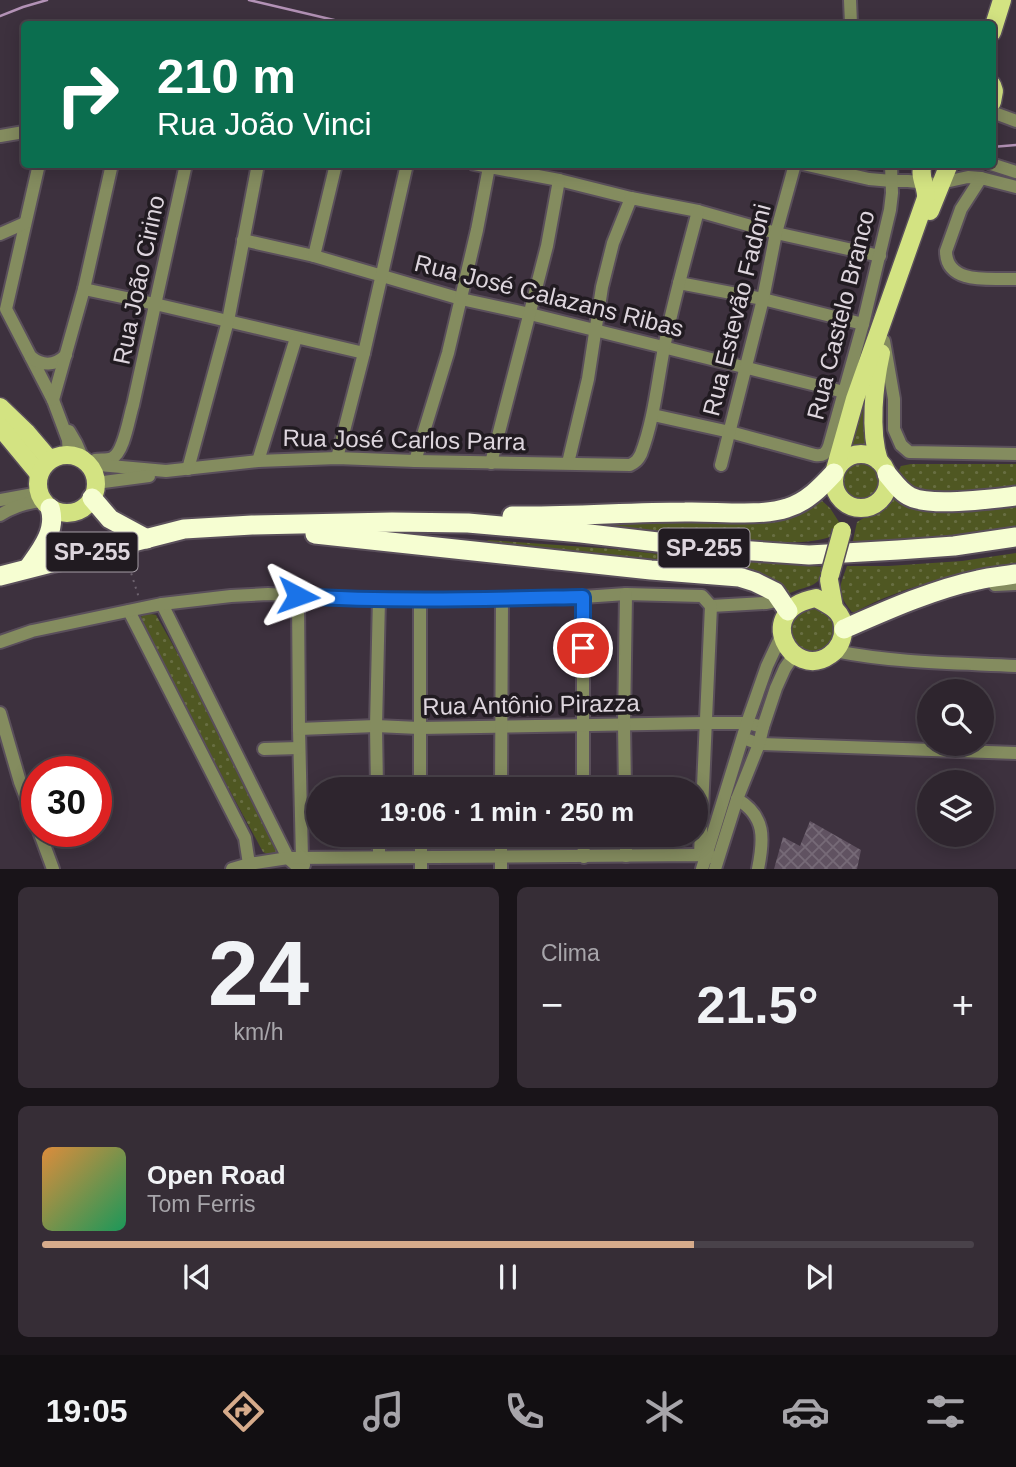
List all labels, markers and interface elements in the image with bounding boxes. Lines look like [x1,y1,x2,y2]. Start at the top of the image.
icon: right [42,49,133,140]
text: 210 m [157,49,296,103]
text: Rua João Vinci [157,106,372,142]
street label: Rua João Cirino [107,193,170,367]
street label: Rua Estevão Fadoni [697,201,776,419]
street label: Rua Castelo Branco [801,207,880,422]
street label: Rua José Calazans Ribas [412,249,686,342]
street label: Rua José Carlos Parra [282,424,526,455]
road number: SP-255 [658,528,750,568]
road number: SP-255 [46,532,138,572]
position arrow [261,559,335,633]
pin [553,618,613,678]
icon: arrive [564,629,602,667]
map controls [917,679,994,847]
button: search [917,679,994,756]
street label: Rua Antônio Pirazza [422,689,641,720]
speed limit sign: 30 [21,756,112,847]
button: layers [917,770,994,847]
text: 19:06 · 1 min · 250 m [380,797,634,827]
text: 24 [208,923,309,1024]
text: Clima [541,940,600,966]
text: 21.5° [696,976,819,1034]
text: − [541,984,563,1026]
text: + [952,984,974,1026]
text: km/h [234,1019,283,1045]
text: Open Road [147,1160,286,1190]
text: Tom Ferris [147,1191,256,1217]
icon: previous [178,1258,216,1296]
icon: pause [489,1258,527,1296]
icon: next [800,1258,838,1296]
icon: directions [219,1387,268,1436]
icon: music [359,1387,408,1436]
icon: phone [500,1387,549,1436]
icon: climate [640,1387,689,1436]
icon: car [781,1387,830,1436]
icon: filters [921,1387,970,1436]
text: 19:05 [46,1393,128,1429]

